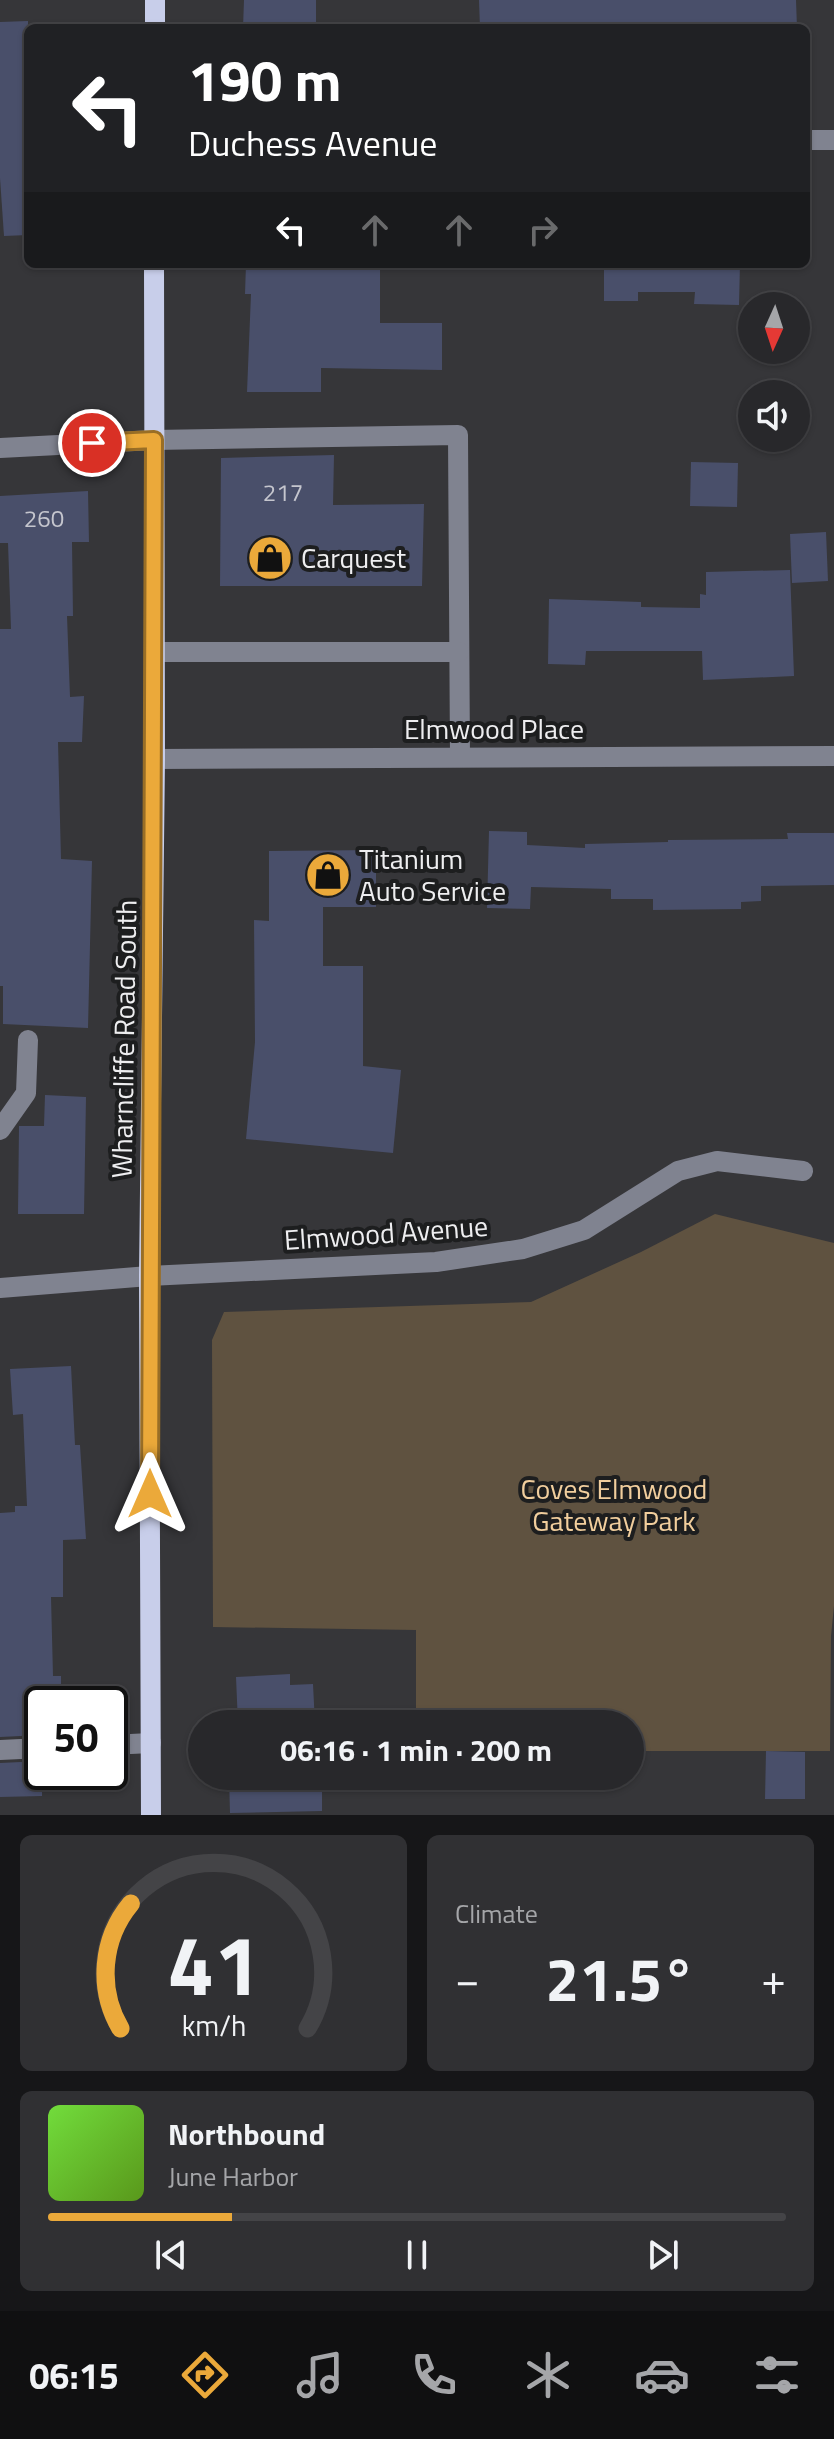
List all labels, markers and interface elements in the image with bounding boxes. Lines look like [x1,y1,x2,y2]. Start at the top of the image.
text: 190 m [188,38,341,123]
icon: left [56,56,160,160]
text: Duchess Avenue [188,115,438,170]
icon: left [269,208,313,252]
icon: ahead [353,208,397,252]
icon: ahead [437,208,481,252]
icon: right [521,208,565,252]
north arrow [738,292,810,364]
map controls [738,292,810,452]
button: sound [738,380,810,452]
pin [58,409,126,477]
icon: arrive [70,421,114,465]
house number: 217 [263,474,303,510]
house number: 260 [24,500,64,536]
shop icon: Carquest [246,534,294,582]
place label: Carquest [301,536,406,579]
street label: Elmwood Place [404,707,584,750]
place label: Titanium Auto Service [359,837,506,912]
shop icon: Titanium Auto Service [304,851,352,899]
street label: Wharncliffe Road South [100,899,147,1179]
street label: Elmwood Avenue [282,1204,489,1261]
position arrow [108,1452,192,1536]
park label: Coves Elmwood Gateway Park [521,1467,707,1542]
speed limit sign: 50 [24,1686,128,1790]
text: 06:16 · 1 min · 200 m [280,1727,552,1773]
text: Climate [455,1894,538,1933]
text: 41 [167,1901,260,2027]
text: 21.5° [546,1933,695,2024]
text: − [455,1945,480,2012]
text: + [761,1945,786,2012]
text: km/h [181,2004,246,2047]
text: Northbound [168,2111,325,2157]
text: June Harbor [168,2157,298,2196]
icon: previous [149,2233,193,2277]
icon: pause [395,2233,439,2277]
icon: next [641,2233,685,2277]
icon: directions [177,2347,233,2403]
icon: music [292,2347,348,2403]
icon: phone [406,2347,462,2403]
icon: climate [520,2347,576,2403]
icon: car [634,2347,690,2403]
icon: filters [749,2347,805,2403]
text: 06:15 [29,2348,119,2403]

